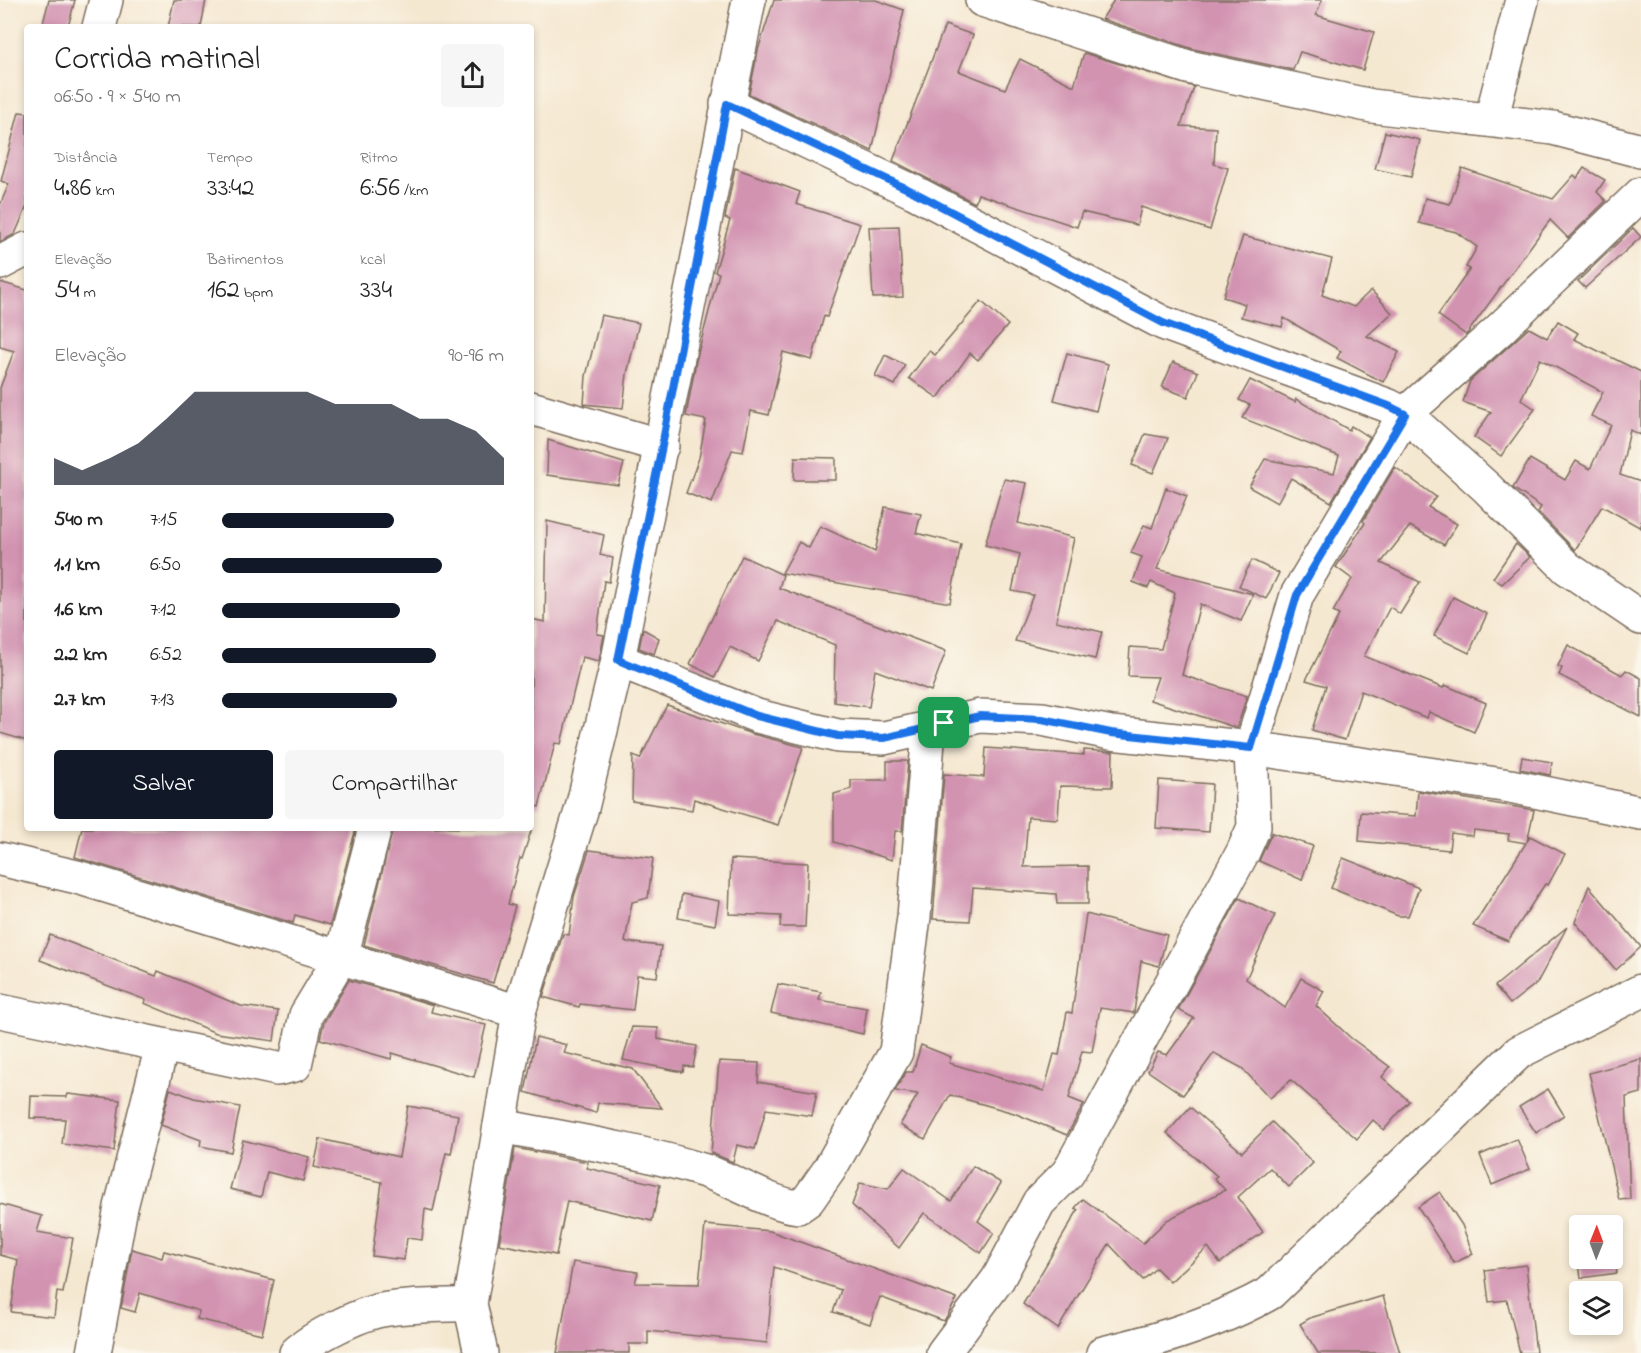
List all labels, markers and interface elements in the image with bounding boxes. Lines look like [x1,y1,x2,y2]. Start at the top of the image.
text: Corrida matinal [54,36,260,84]
button: share [441,44,504,107]
text: 06:50 · 9 × 540 m [54,83,181,112]
text: Distância [54,146,117,170]
text: Tempo [207,146,253,170]
text: Ritmo [360,146,398,170]
text: 4.86 [54,170,91,208]
text: 33:42 [207,170,254,208]
text: 6:56 [360,170,400,208]
text: km [91,179,115,203]
text: /km [400,179,428,203]
text: Elevação [54,248,112,272]
text: Batimentos [207,248,284,272]
text: kcal [360,248,385,272]
text: 54 [54,272,80,310]
text: 162 [207,272,240,310]
text: 334 [360,272,392,310]
text: m [80,281,96,305]
text: bpm [240,281,273,305]
text: Elevação [54,342,126,371]
text: 90–96 m [448,342,504,371]
text: 540 m [54,506,103,535]
text: 7:15 [150,506,178,535]
text: 1.1 km [54,551,100,580]
text: 6:50 [150,551,181,580]
text: 1.6 km [54,596,103,625]
text: 7:12 [150,596,176,625]
text: 2.2 km [54,641,107,670]
text: 6:52 [150,641,182,670]
text: 2.7 km [54,686,106,715]
text: 7:13 [150,686,175,715]
pin [918,697,969,748]
icon: arrive [927,706,960,739]
button: Salvar [54,750,273,819]
button: Compartilhar [285,750,504,819]
north arrow [1569,1215,1623,1269]
map controls [1569,1215,1623,1335]
button: layers [1569,1281,1623,1335]

